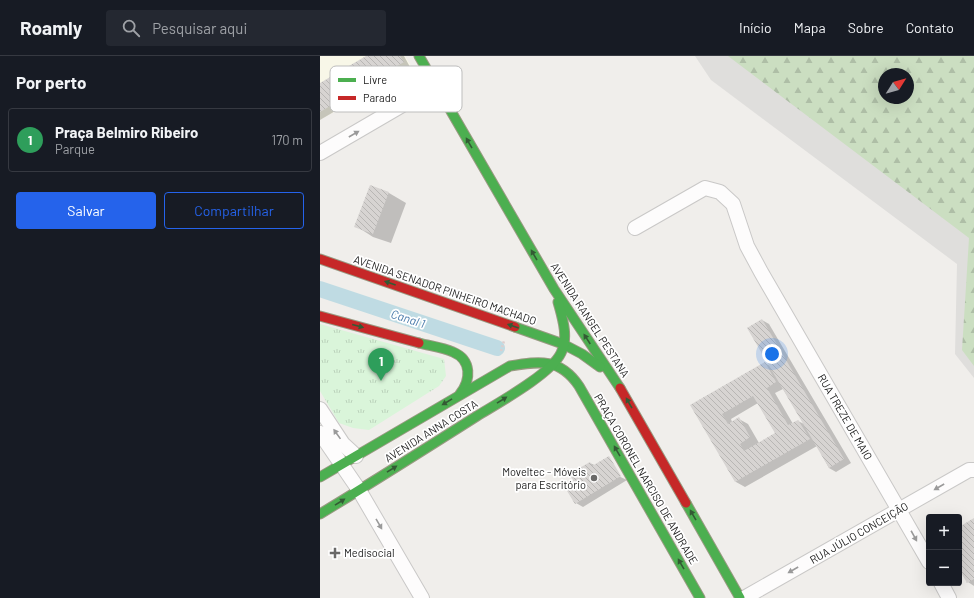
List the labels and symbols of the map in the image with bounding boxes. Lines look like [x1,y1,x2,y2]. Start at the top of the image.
legend [330,66,462,112]
north arrow [878,68,914,104]
text: Livre [363,73,387,86]
text: Parado [363,91,397,104]
one-way arrow [348,130,360,137]
one-way arrow [465,137,472,149]
one-way arrow [531,249,538,261]
street label: AVENIDA SENADOR PINHEIRO MACHADO [352,252,538,327]
street label: AVENIDA RANGEL PESTANA [549,260,632,380]
one-way arrow [384,280,396,286]
water label: Canal 1 [389,306,427,330]
one-way arrow [507,323,519,329]
one-way arrow [351,324,364,330]
one-way arrow [584,333,591,345]
your location [762,344,782,364]
pin: 1 [368,348,394,381]
street label: RUA TREZE DE MAIO [816,371,875,462]
street label: PRAÇA CORONEL NARCISO DE ANDRADE [592,391,701,567]
one-way arrow [497,396,507,404]
street label: AVENIDA ANNA COSTA [382,397,480,464]
one-way arrow [625,397,632,408]
one-way arrow [441,399,453,406]
one-way arrow [333,429,341,439]
one-way arrow [613,445,620,457]
place label: Moveltec - Móveis para Escritório [502,465,586,491]
one-way arrow [386,466,398,473]
marker: Moveltec - Móveis para Escritório [589,473,599,483]
one-way arrow [934,484,945,491]
one-way arrow [334,499,346,506]
street label: RUA JÚLIO CONCEIÇÃO [807,499,910,566]
one-way arrow [689,510,696,521]
one-way arrow [375,518,382,530]
one-way arrow [911,530,918,542]
place label: Medisocial [344,546,395,559]
marker: Medisocial [329,547,341,559]
one-way arrow [678,558,684,570]
one-way arrow [787,567,799,574]

